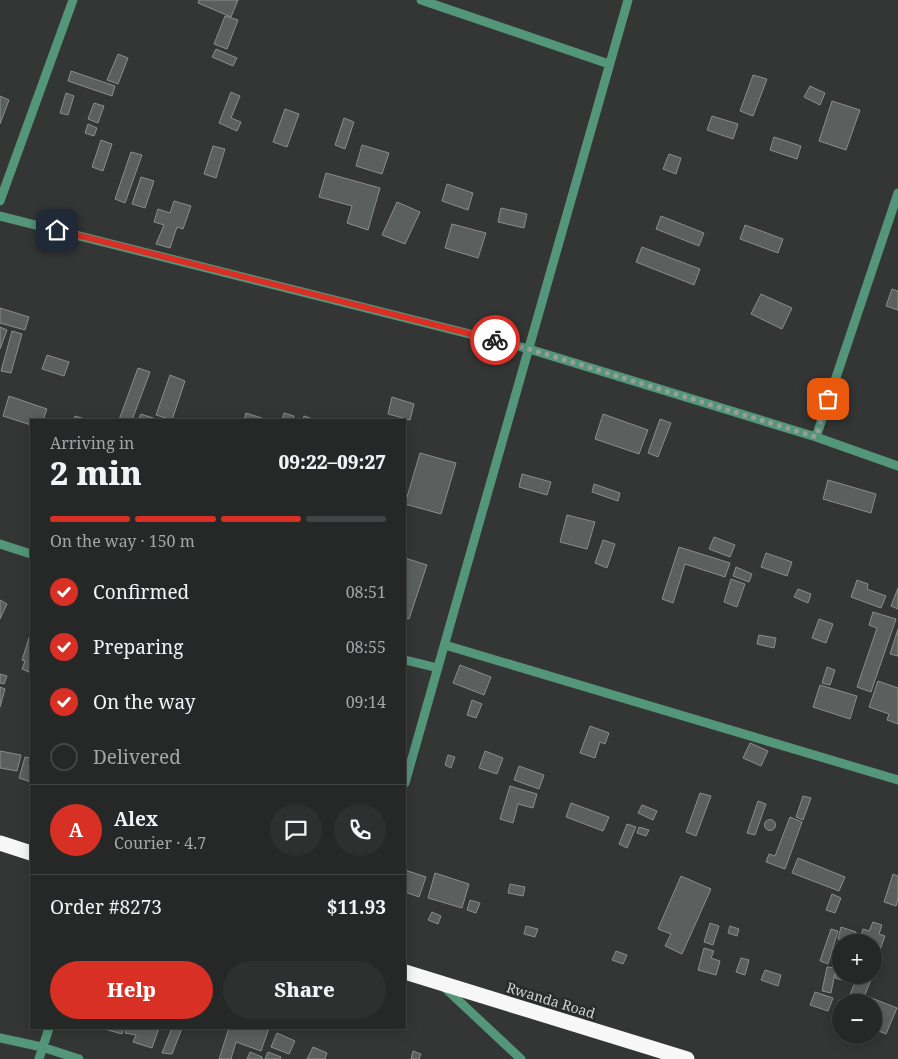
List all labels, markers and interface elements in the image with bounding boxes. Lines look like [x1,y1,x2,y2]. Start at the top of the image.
pin [36,209,78,251]
icon: home [43,216,71,244]
courier [470,315,520,365]
icon: bike [481,326,509,354]
pin [807,378,849,420]
icon: bag [814,385,842,413]
text: Arriving in [50,432,134,454]
text: 09:22–09:27 [278,449,386,475]
text: 2 min [50,451,142,494]
text: On the way · 150 m [50,530,195,552]
icon: check [50,578,78,606]
text: Confirmed [93,579,189,605]
text: 08:51 [346,581,386,603]
icon: check [50,633,78,661]
text: Preparing [93,634,183,660]
text: 08:55 [346,636,386,658]
icon: check [50,688,78,716]
text: On the way [93,689,196,715]
text: 09:14 [346,691,386,713]
text: Delivered [93,744,181,770]
button: chat [270,804,322,856]
button: phone [334,804,386,856]
text: Alex [114,806,158,832]
text: A [69,817,83,843]
text: Courier · 4.7 [114,832,206,854]
text: Order #8273 [50,894,162,920]
text: $11.93 [327,894,386,920]
map controls [832,934,882,1044]
button: + [832,934,882,984]
button: Help [50,961,213,1019]
button: Share [223,961,386,1019]
street label: Rwanda Road [504,977,598,1023]
button: − [832,994,882,1044]

